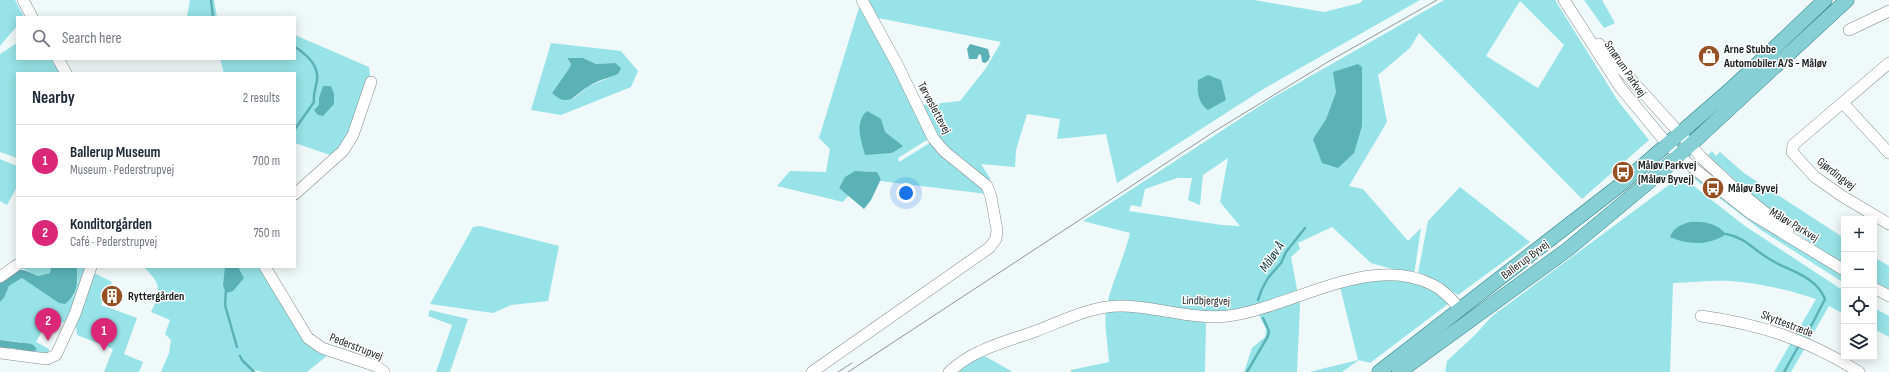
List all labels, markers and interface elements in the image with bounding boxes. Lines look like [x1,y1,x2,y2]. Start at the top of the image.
search box [16,16,296,60]
icon: search [30,27,52,49]
text: Search here [62,29,122,48]
street label: Smørum Parkvej [1601,38,1649,100]
place label: Arne Stubbe Automobiler A/S - Måløv [1723,42,1827,71]
shop icon: Arne Stubbe Automobiler A/S - Måløv [1696,43,1722,69]
street label: Tørveslettevej [914,79,954,137]
text: Nearby [32,88,75,108]
text: 2 results [243,90,280,106]
text: Ballerup Museum [70,143,161,162]
text: 1 [42,153,48,169]
text: 700 m [253,153,280,169]
street label: Gjørdingvej [1814,154,1858,194]
place label: Måløv Parkvej (Måløv Byvej) [1638,158,1696,187]
bus stop icon: Måløv Parkvej (Måløv Byvej) [1610,159,1636,185]
text: Museum · Pederstrupvej [70,162,174,178]
bus stop icon: Måløv Byvej [1700,175,1726,201]
place label: Måløv Byvej [1728,181,1778,196]
your location [896,183,916,203]
street label: Måløv Parkvej [1767,205,1821,245]
text: Konditorgården [70,215,152,234]
map controls [1841,216,1877,360]
button: + [1841,216,1877,252]
text: 2 [42,225,48,241]
text: 750 m [253,225,280,241]
text: Café · Pederstrupvej [70,234,157,250]
street label: Ballerup Byvej [1498,237,1552,283]
water label: Måløv Å [1256,239,1288,275]
button: − [1841,252,1877,288]
building icon: Ryttergården [99,283,125,309]
button: locate [1841,288,1877,324]
place label: Ryttergården [128,289,184,304]
street label: Lindbjergvej [1182,293,1230,309]
street label: Skyttestræde [1759,307,1815,341]
pin: 2 [35,308,61,341]
pin: 1 [91,318,117,351]
button: layers [1841,324,1877,360]
street label: Pederstrupvej [327,330,385,364]

